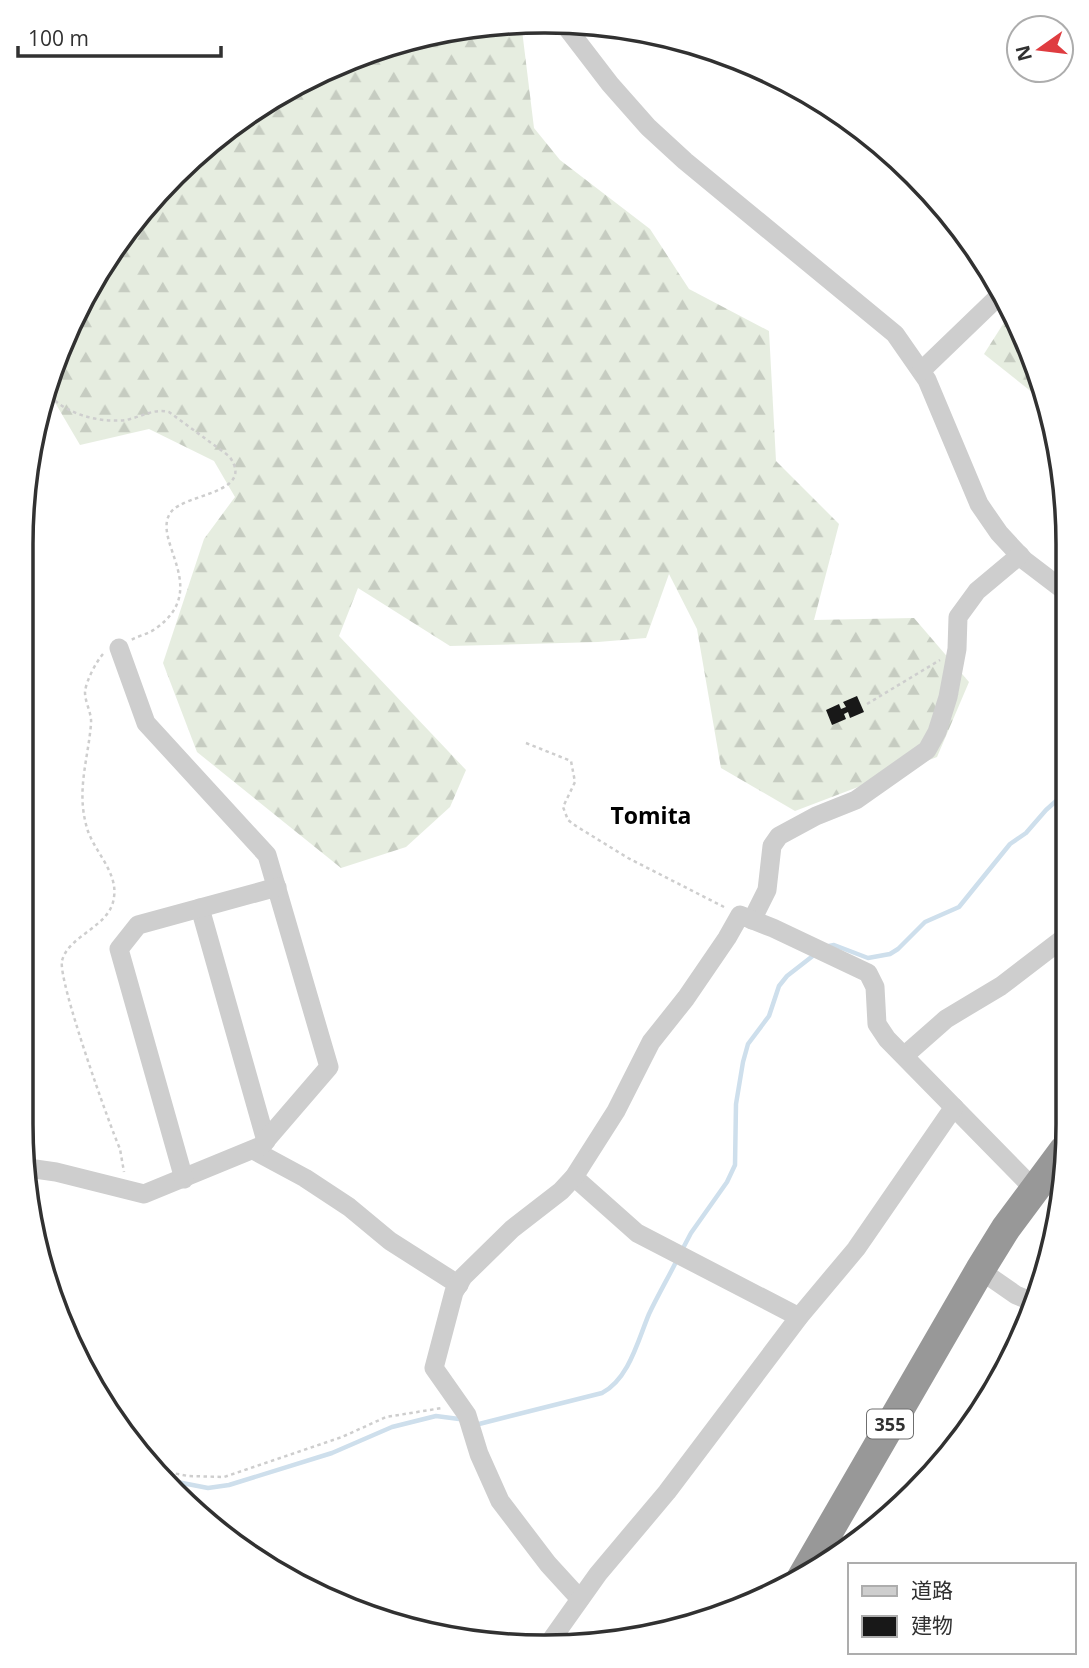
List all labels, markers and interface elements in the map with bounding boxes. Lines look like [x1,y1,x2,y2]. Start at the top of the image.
scale bar [18,14,220,58]
north arrow [1005,14,1075,84]
text: 100 m [28,24,89,52]
text: N [1009,42,1038,64]
district label: Tomita [610,799,692,831]
road number: 355 [867,1409,913,1438]
legend [848,1563,1075,1654]
text: 道路 [911,1576,953,1604]
text: 建物 [911,1611,953,1639]

